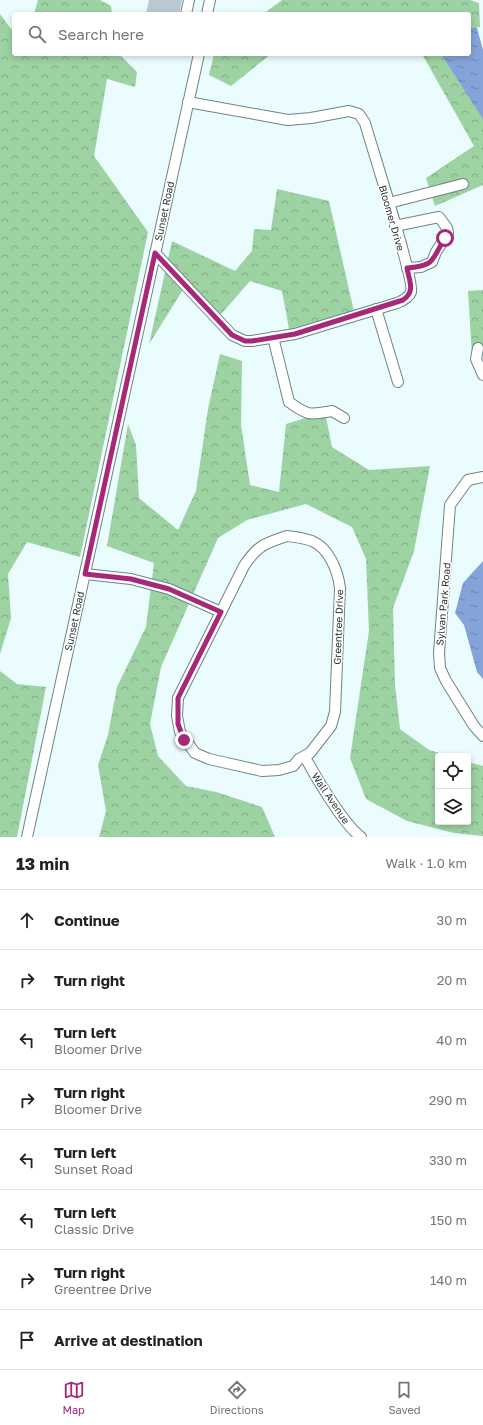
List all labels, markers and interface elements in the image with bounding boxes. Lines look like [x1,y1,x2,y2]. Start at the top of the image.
search box [12,12,471,56]
icon: search [26,23,48,45]
text: Search here [58,25,144,43]
street label: Sunset Road [152,180,176,242]
street label: Bloomer Drive [377,184,407,252]
route start [436,229,454,247]
street label: Sylvan Park Road [433,562,453,646]
street label: Greentree Drive [331,589,345,665]
street label: Sunset Road [62,590,86,652]
route end [175,731,193,749]
map controls [435,753,471,825]
button: locate [435,753,471,789]
street label: Wall Avenue [310,770,353,826]
button: layers [435,789,471,825]
text: 13 min [16,853,69,874]
text: Walk · 1.0 km [385,855,467,871]
icon: ahead [16,909,38,931]
text: Continue [54,911,120,929]
text: 30 m [437,912,467,928]
icon: right [16,969,38,991]
text: Turn right [54,971,125,989]
text: 20 m [437,972,467,988]
text: Turn left [54,1023,116,1041]
icon: left [16,1029,38,1051]
text: 40 m [436,1032,467,1048]
text: Bloomer Drive [54,1041,142,1057]
text: Turn right [54,1083,125,1101]
icon: right [16,1089,38,1111]
text: 290 m [429,1092,467,1108]
text: Bloomer Drive [54,1101,142,1117]
text: Turn left [54,1143,116,1161]
icon: left [16,1149,38,1171]
text: 330 m [429,1152,467,1168]
text: Sunset Road [54,1161,133,1177]
text: Turn left [54,1203,116,1221]
icon: left [16,1209,38,1231]
text: 150 m [430,1212,467,1228]
text: Classic Drive [54,1221,134,1237]
text: Turn right [54,1263,125,1281]
icon: right [16,1269,38,1291]
text: 140 m [430,1272,467,1288]
text: Greentree Drive [54,1281,152,1297]
icon: arrive [16,1329,38,1351]
text: Arrive at destination [54,1331,203,1349]
tab: Map [62,1379,85,1416]
tab: Directions [210,1379,264,1416]
tab: Saved [388,1379,421,1416]

